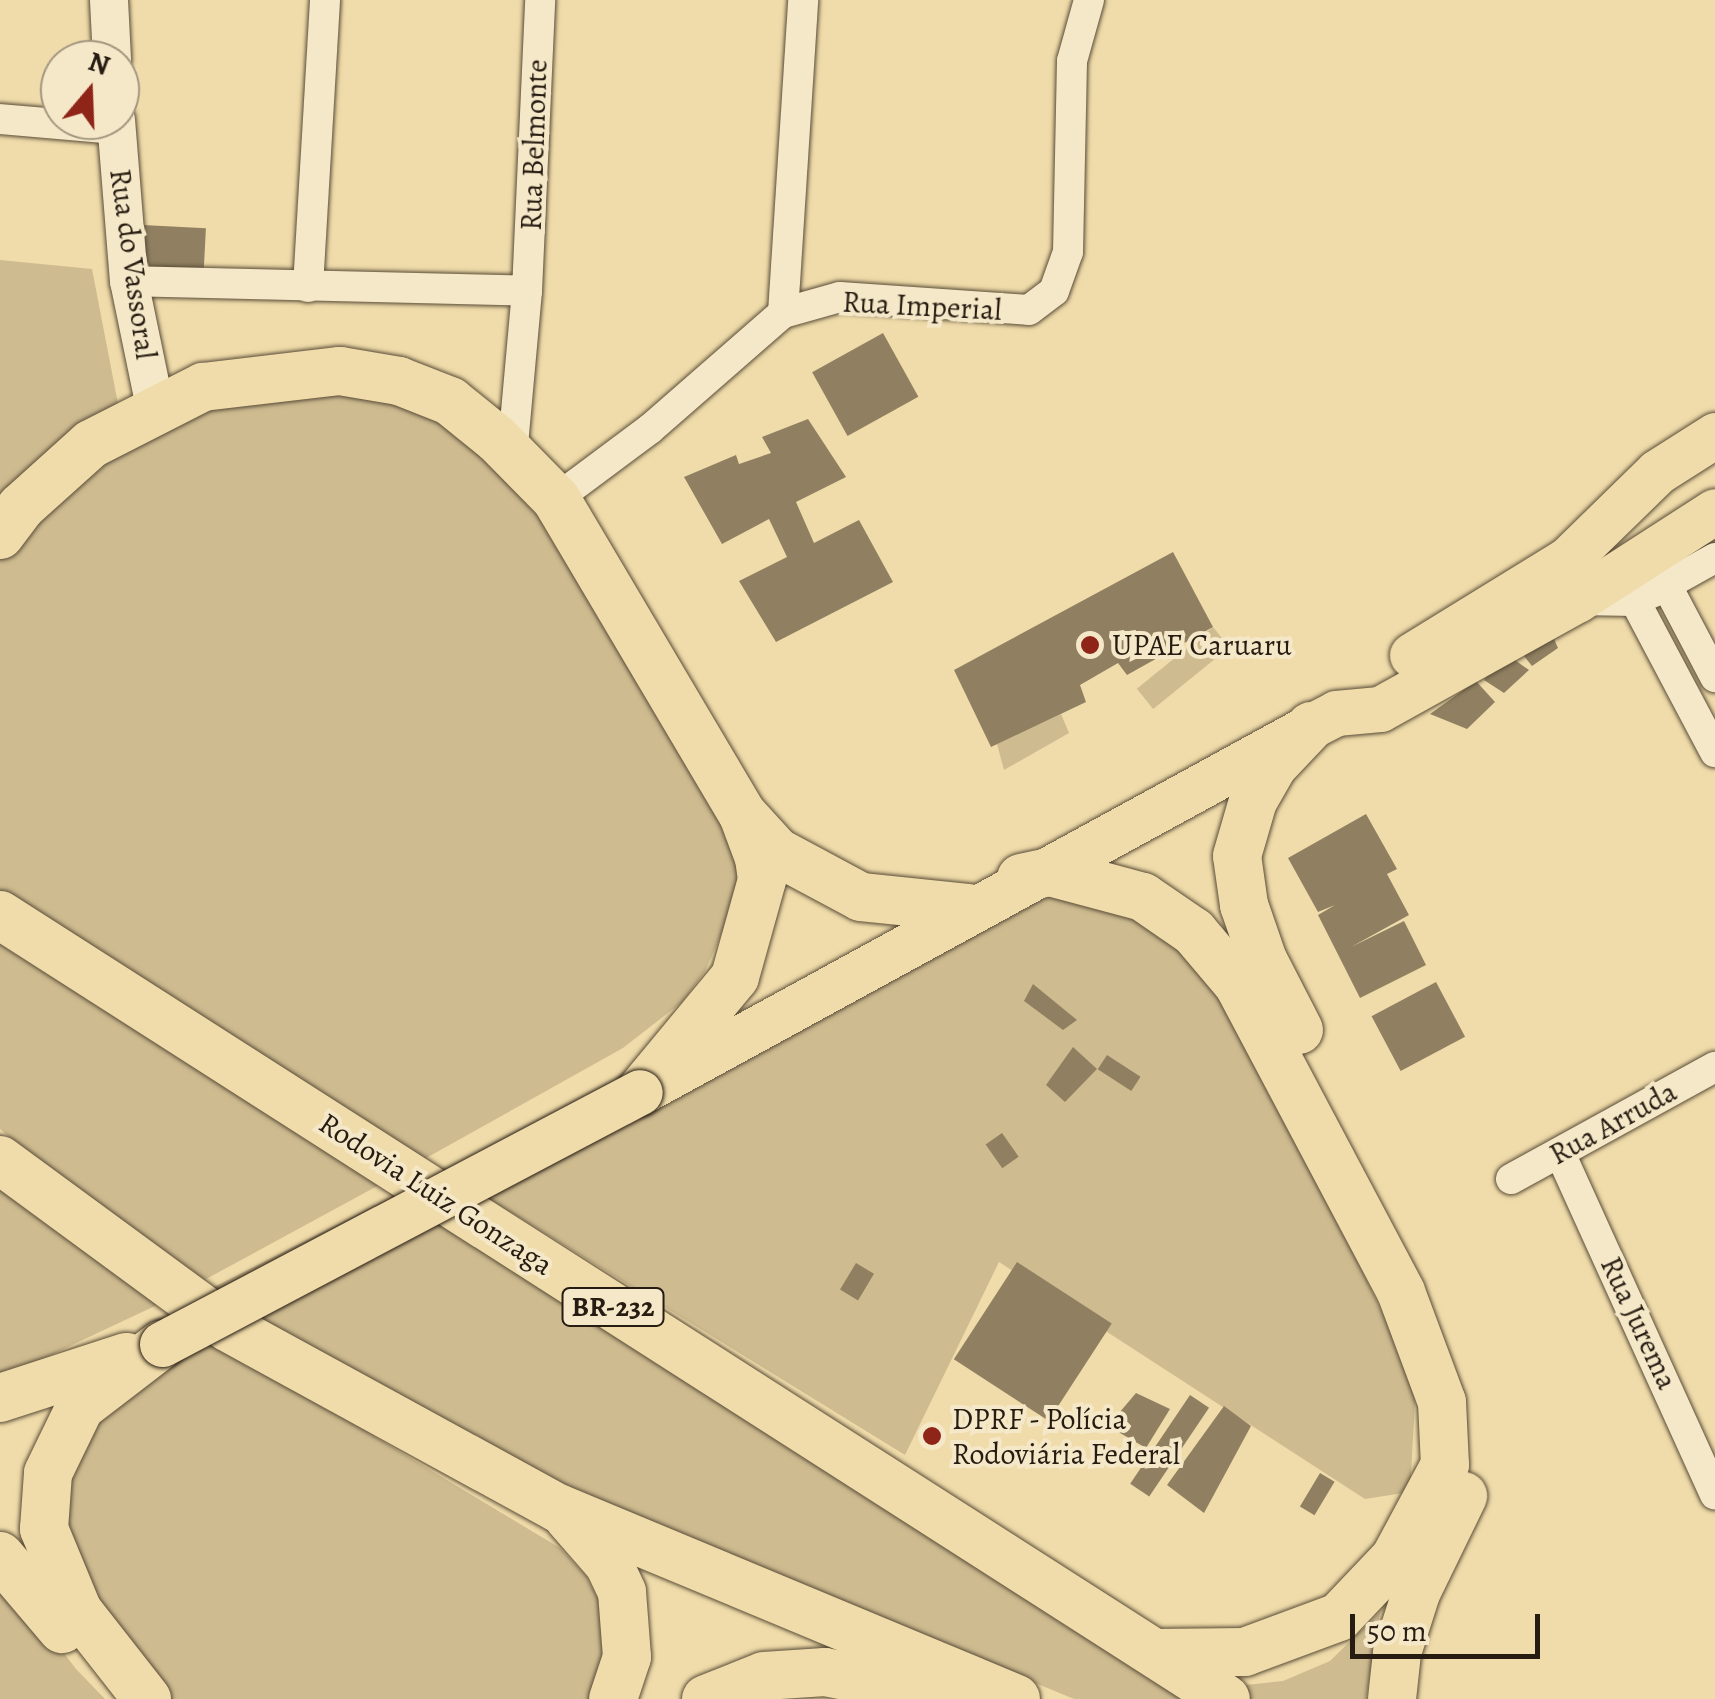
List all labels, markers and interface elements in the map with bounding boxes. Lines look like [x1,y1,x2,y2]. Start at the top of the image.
north arrow [40,40,140,140]
text: N [83,42,115,85]
street label: Rua Belmonte [513,59,555,231]
street label: Rua do Vassoral [102,166,164,362]
street label: Rua Imperial [841,284,1003,328]
place label: UPAE Caruaru [1112,627,1292,663]
marker: UPAE Caruaru [1077,632,1103,658]
street label: Rua Arruda [1543,1073,1683,1173]
street label: Rodovia Luiz Gonzaga [312,1105,560,1283]
street label: Rua Jurema [1593,1251,1685,1395]
road number: BR-232 [560,1284,666,1330]
place label: DPRF - Polícia Rodoviária Federal [952,1401,1180,1472]
marker: DPRF - Polícia Rodoviária Federal [921,1425,943,1447]
scale bar [1355,1594,1545,1656]
text: 50 m [1367,1611,1427,1651]

